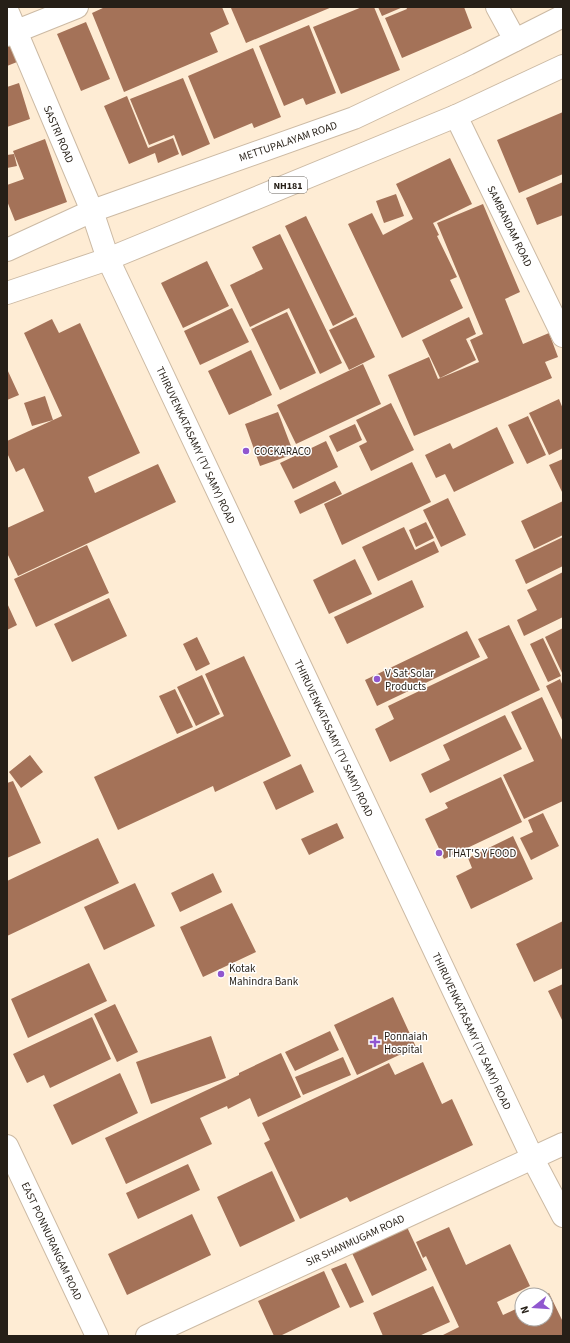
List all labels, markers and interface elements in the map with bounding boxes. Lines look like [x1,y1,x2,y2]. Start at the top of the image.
street label: SASTRI ROAD [40,103,77,165]
street label: METTUPALAYAM ROAD [237,118,340,165]
road number: NH181 [269,177,307,193]
street label: SAMBANDAM ROAD [483,183,536,269]
street label: THIRUVENKATASAMY (TV SAMY) ROAD [152,364,239,527]
place label: COCKARACO [254,444,311,459]
marker: COCKARACO [241,446,251,456]
street label: THIRUVENKATASAMY (TV SAMY) ROAD [290,657,377,820]
place label: V Sat Solar Products [385,666,434,694]
marker: V Sat Solar Products [372,674,382,684]
place label: THAT'S Y FOOD [447,846,516,861]
marker: THAT'S Y FOOD [434,848,444,858]
street label: THIRUVENKATASAMY (TV SAMY) ROAD [428,950,515,1113]
place label: Kotak Mahindra Bank [229,961,299,989]
marker: Kotak Mahindra Bank [216,969,226,979]
place label: Ponnaiah Hospital [384,1029,428,1057]
marker: Ponnaiah Hospital [369,1036,381,1048]
street label: EAST PONNURANGAM ROAD [18,1180,86,1303]
street label: SIR SHANMUGAM ROAD [303,1211,407,1270]
north arrow [514,1287,554,1327]
text: N [517,1304,533,1315]

